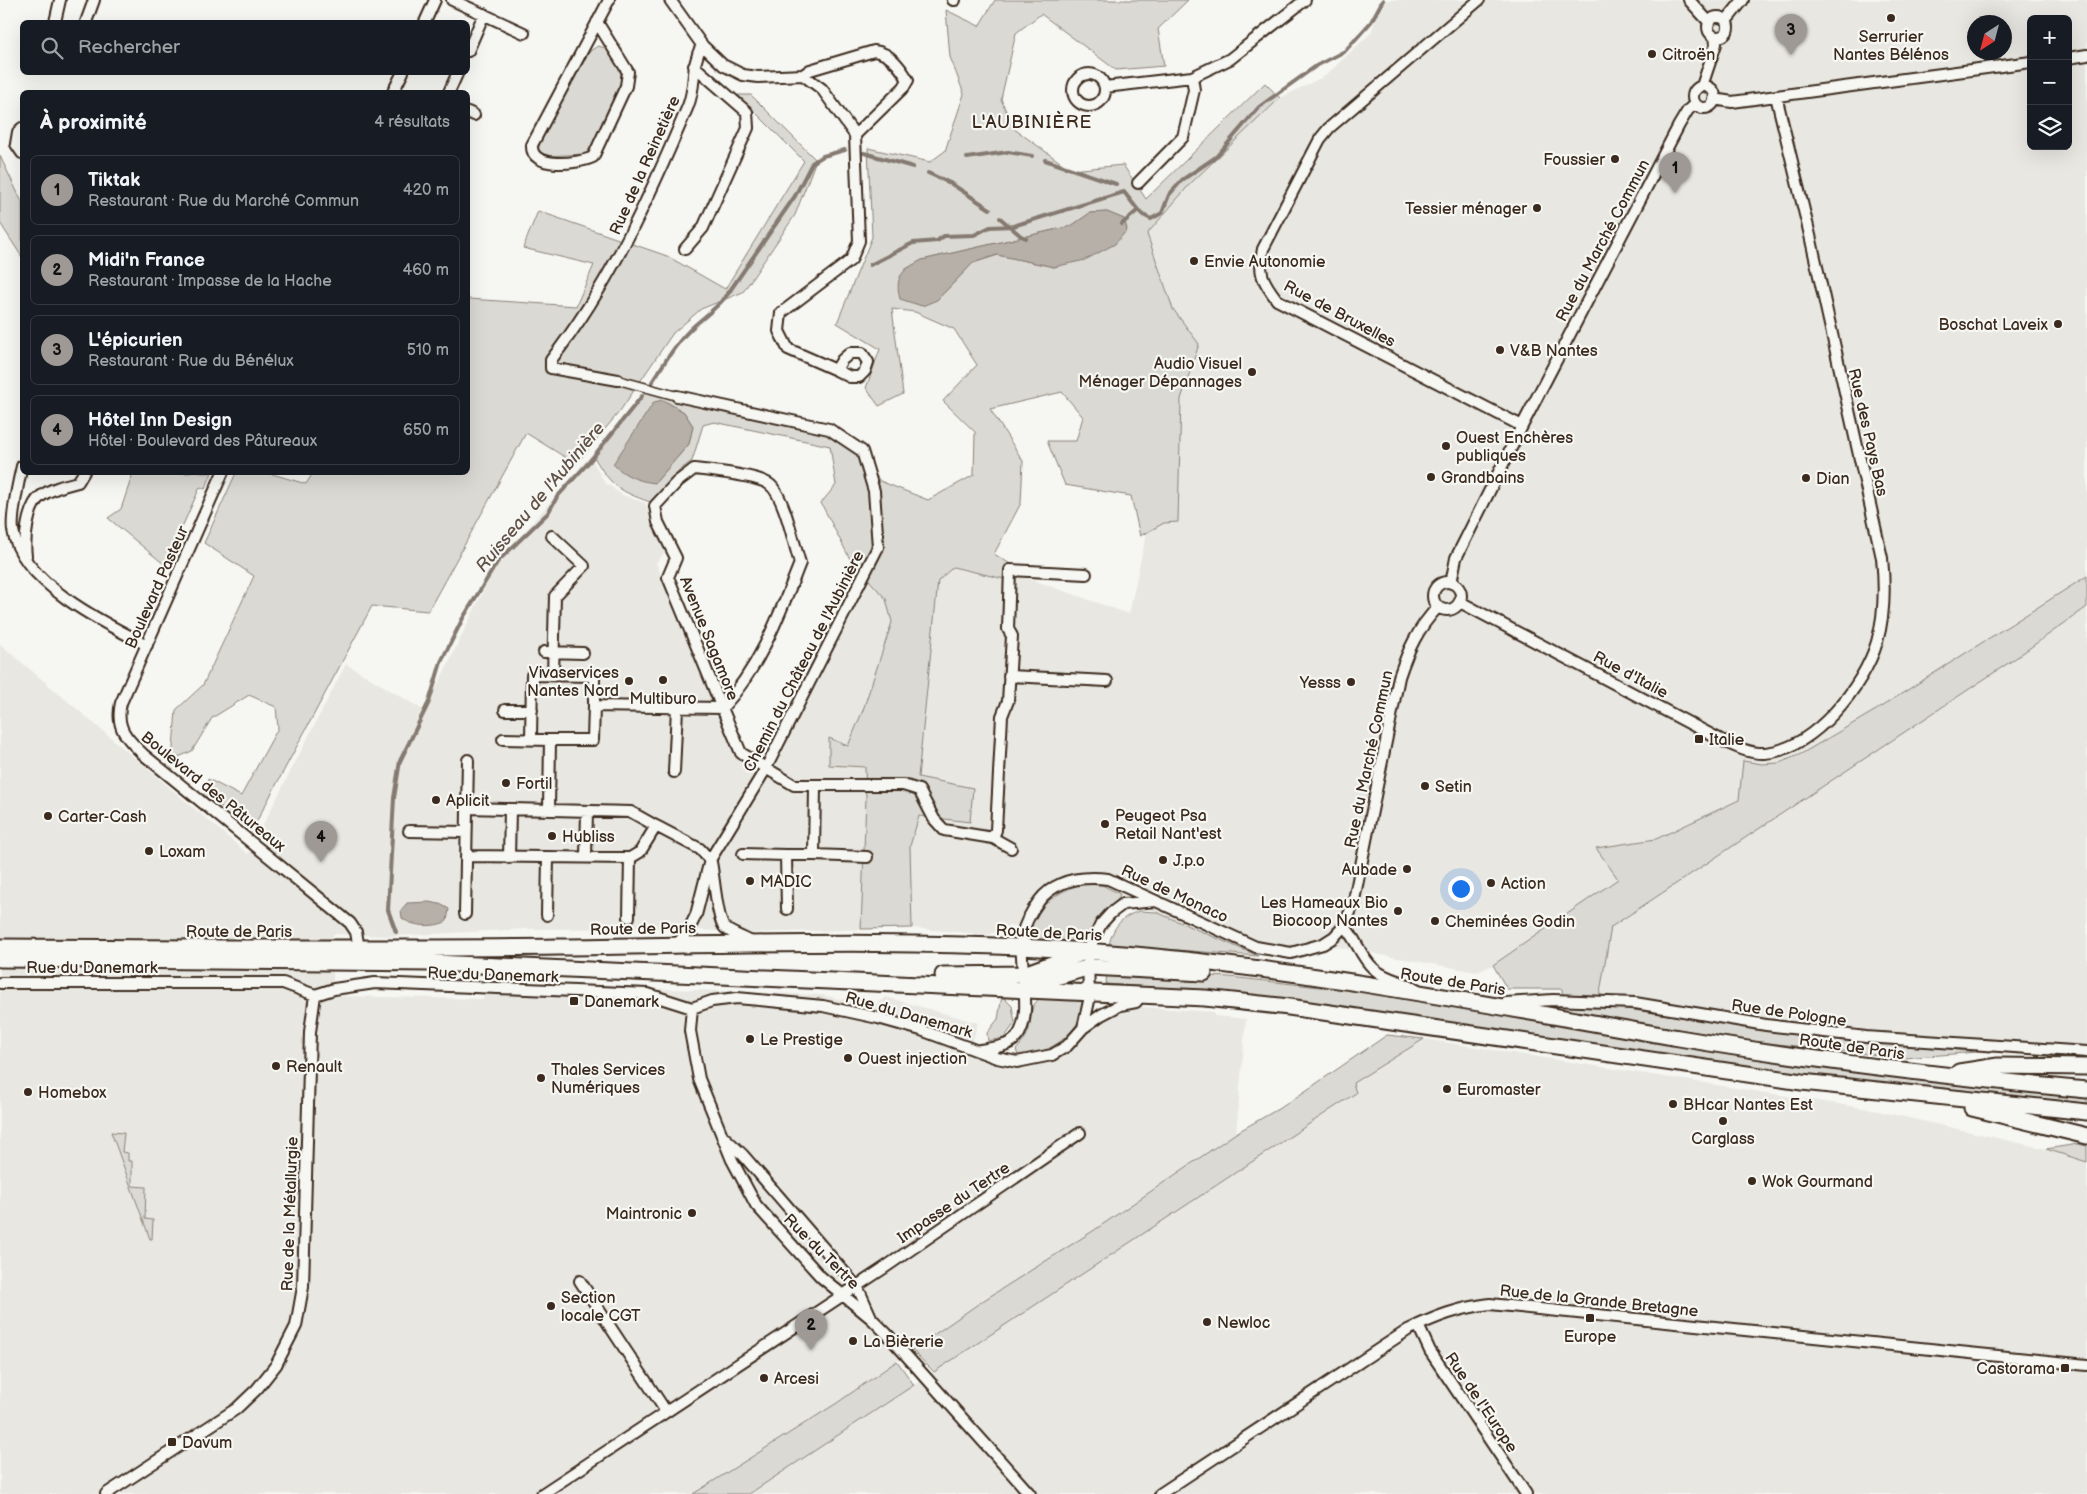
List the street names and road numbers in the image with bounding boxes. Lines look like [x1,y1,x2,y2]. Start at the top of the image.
street label: Rue de la Reinetière [606,93,685,238]
street label: Rue du Marché Commun [1552,156,1654,325]
street label: Rue de Bruxelles [1280,277,1398,352]
street label: Rue des Pays Bas [1844,367,1892,498]
street label: Boulevard Pasteur [122,523,193,652]
street label: Chemin du Château de l'Aubinière [740,547,869,775]
street label: Avenue Sagamore [675,574,742,704]
street label: Rue d'Italie [1590,648,1671,703]
street label: Rue du Marché Commun [1341,669,1398,850]
street label: Boulevard des Pâtureaux [137,728,290,857]
street label: Rue de Monaco [1118,861,1231,927]
street label: Route de Paris [590,919,696,940]
street label: Route de Paris [995,921,1103,946]
street label: Route de Paris [186,923,292,942]
street label: Rue du Danemark [26,959,158,978]
street label: Rue du Danemark [427,964,559,987]
street label: Route de Paris [1399,965,1507,1000]
street label: Rue du Danemark [843,988,975,1043]
street label: Rue de Pologne [1730,996,1848,1031]
street label: Route de Paris [1798,1031,1906,1064]
street label: Rue de la Métallurgie [278,1136,303,1292]
street label: Impasse du Tertre [894,1158,1014,1248]
street label: Rue du Tertre [779,1210,863,1294]
street label: Rue de la Grande Bretagne [1499,1282,1700,1321]
street label: Rue de l'Europe [1440,1349,1522,1457]

